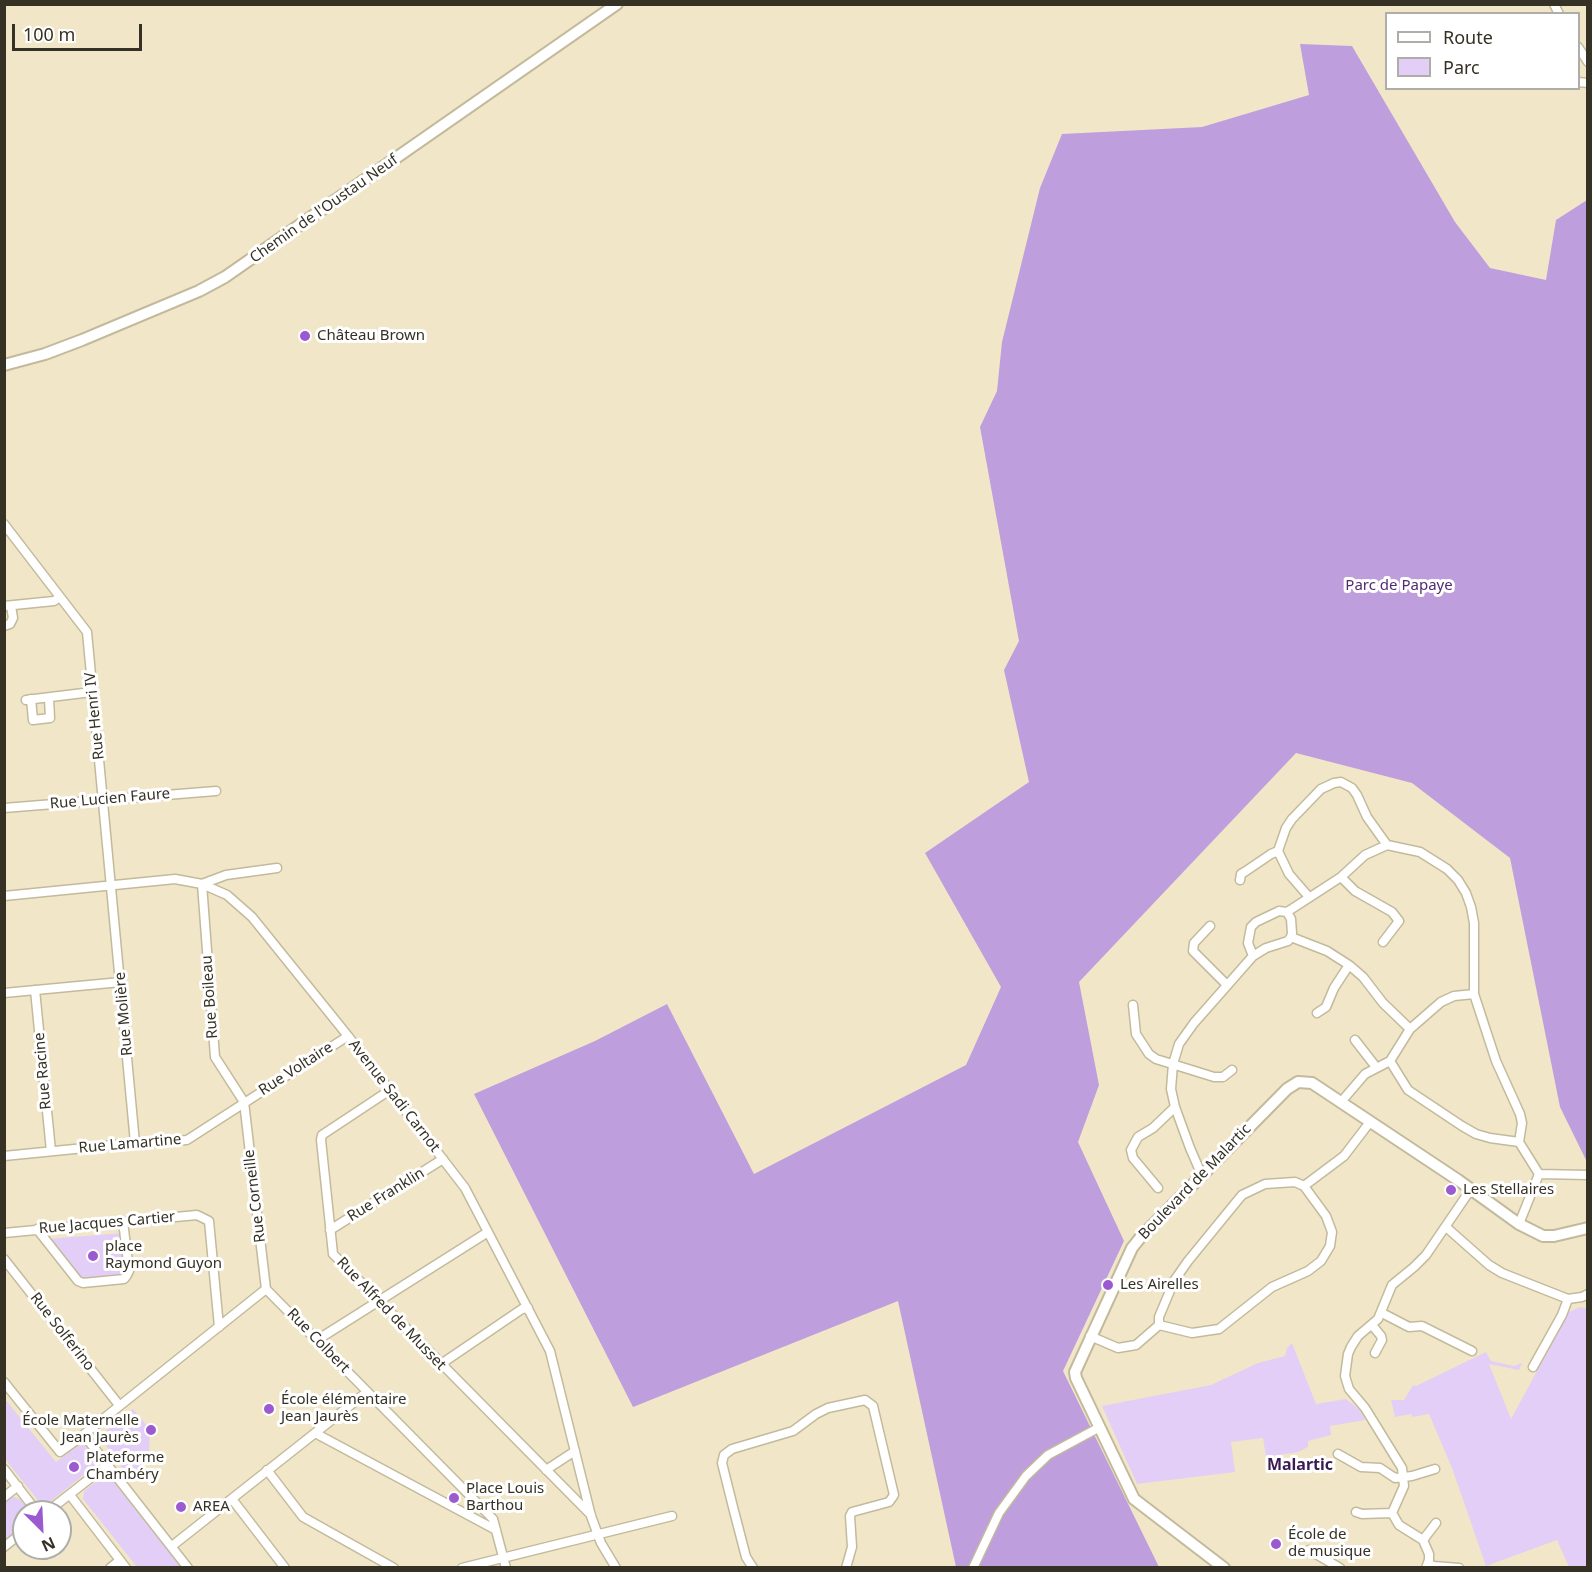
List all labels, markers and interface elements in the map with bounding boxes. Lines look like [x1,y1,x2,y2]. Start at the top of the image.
scale bar [15,12,146,50]
legend [1385,12,1580,90]
text: 100 m [23,22,75,46]
text: Route [1443,25,1493,49]
text: Parc [1443,55,1480,79]
street label: Chemin de l'Oustau Neuf [247,151,401,267]
place label: Château Brown [317,327,425,345]
marker: Château Brown [298,329,312,343]
park label: Parc de Papaye [1345,577,1453,595]
street label: Rue Henri IV [81,671,109,761]
street label: Rue Lucien Faure [49,785,171,813]
street label: Rue Boileau [198,955,222,1039]
street label: Rue Molière [111,971,137,1057]
street label: Rue Racine [31,1032,55,1110]
street label: Avenue Sadi Carnot [344,1036,444,1156]
street label: Rue Voltaire [256,1038,336,1100]
street label: Boulevard de Malartic [1135,1120,1255,1244]
street label: Rue Lamartine [78,1131,182,1157]
street label: Rue Corneille [240,1148,270,1244]
street label: Rue Franklin [344,1164,428,1226]
place label: Les Stellaires [1463,1181,1554,1199]
marker: Les Stellaires [1444,1183,1458,1197]
street label: Rue Jacques Cartier [38,1208,176,1238]
place label: place Raymond Guyon [105,1238,222,1273]
marker: place Raymond Guyon [86,1249,100,1263]
street label: Rue Alfred de Musset [333,1254,449,1374]
place label: Les Airelles [1120,1276,1199,1294]
marker: Les Airelles [1101,1278,1115,1292]
street label: Rue Solferino [26,1289,98,1375]
street label: Rue Colbert [283,1305,353,1377]
place label: École élémentaire Jean Jaurès [281,1391,406,1426]
marker: École élémentaire Jean Jaurès [262,1402,276,1416]
place label: École Maternelle Jean Jaurès [22,1412,139,1447]
marker: École Maternelle Jean Jaurès [144,1423,158,1437]
place label: Plateforme Chambéry [86,1449,164,1484]
district label: Malartic [1267,1455,1333,1475]
marker: Plateforme Chambéry [67,1460,81,1474]
place label: Place Louis Barthou [466,1480,544,1515]
marker: Place Louis Barthou [447,1491,461,1505]
place label: AREA [193,1498,230,1516]
north arrow [12,1500,72,1560]
marker: AREA [174,1500,188,1514]
place label: École de de musique [1288,1526,1371,1561]
text: N [38,1532,59,1557]
marker: École de de musique [1269,1537,1283,1551]

